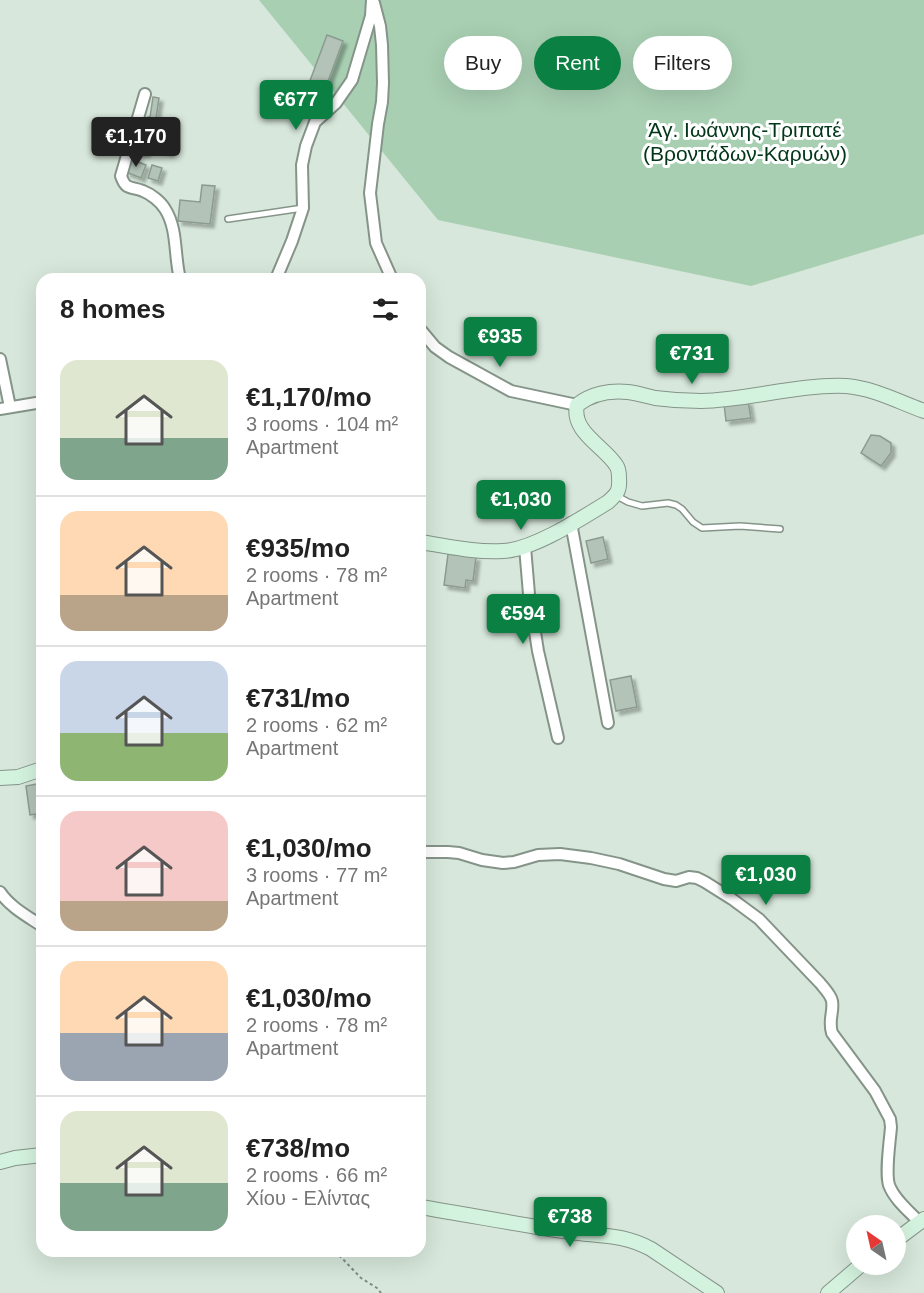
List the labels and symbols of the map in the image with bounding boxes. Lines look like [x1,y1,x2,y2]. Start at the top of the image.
pin: €677 [260,80,332,131]
pin: €1,170 [87,117,185,168]
park label: Άγ. Ιωάννης-Τριπατέ (Βροντάδων-Καρυών) [643,118,847,165]
pin: €935 [464,317,536,368]
pin: €731 [656,334,728,385]
pin: €1,030 [472,480,570,531]
pin: €594 [487,594,559,645]
pin: €1,030 [717,855,815,906]
pin: €738 [534,1197,606,1248]
north arrow [846,1215,906,1275]

